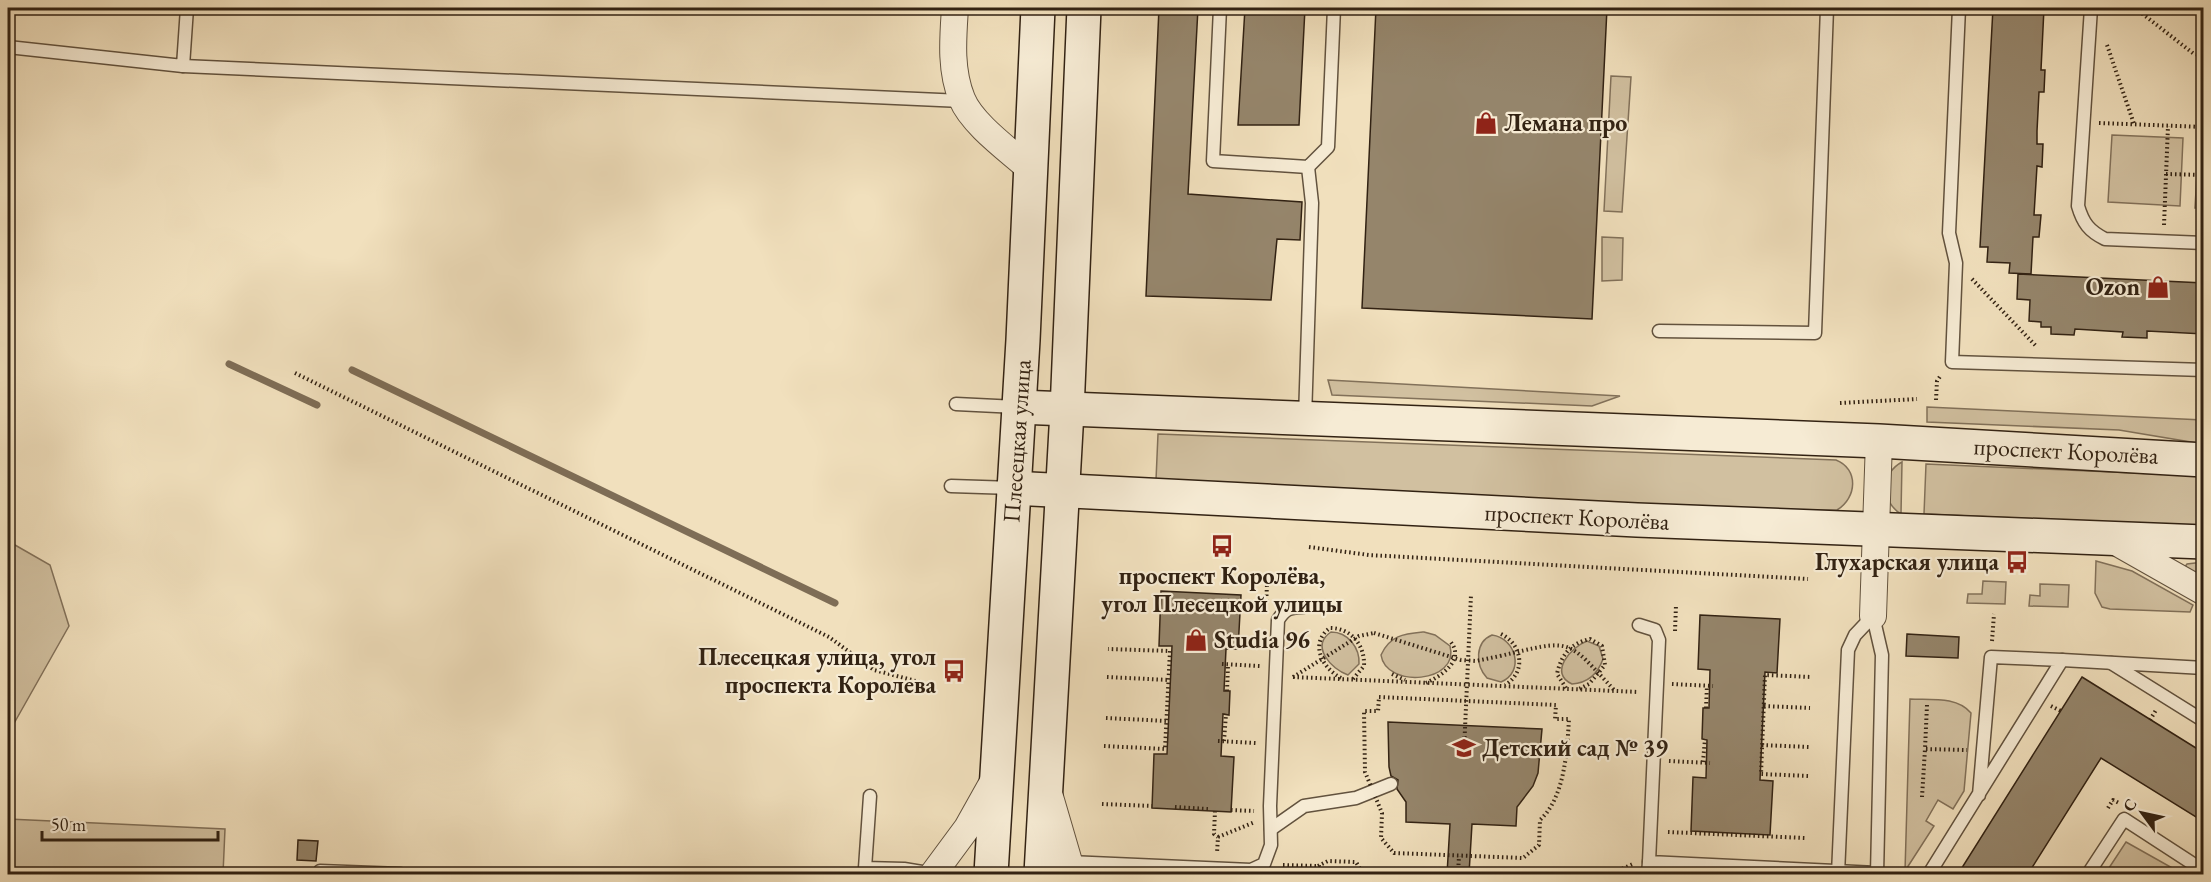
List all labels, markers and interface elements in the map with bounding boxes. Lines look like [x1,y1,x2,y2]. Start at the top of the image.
place label: Лемана про [1504,107,1627,138]
shop icon: Лемана про [1473,110,1499,136]
place label: Ozon [2086,271,2140,302]
shop icon: Ozon [2145,274,2171,300]
street label: Плесецкая улица [995,358,1038,524]
street label: проспект Королёва [1973,430,2160,471]
street label: проспект Королёва [1484,496,1671,537]
bus stop icon: проспект Королёва, угол Плесецкой улицы [1209,533,1235,559]
place label: Глухарская улица [1815,546,1999,578]
bus stop icon: Глухарская улица [2004,549,2030,575]
place label: проспект Королёва, угол Плесецкой улицы [1101,560,1343,620]
place label: Studia 96 [1214,624,1310,655]
shop icon: Studia 96 [1183,627,1209,653]
place label: Плесецкая улица, угол проспекта Королева [698,641,936,700]
bus stop icon: Плесецкая улица, угол проспекта Королева [941,658,967,684]
place label: Детский сад № 39 [1482,732,1668,763]
school or university icon: Детский сад № 39 [1451,735,1477,761]
north arrow [2112,783,2172,843]
text: С [2118,795,2142,816]
scale bar [42,804,218,842]
text: 50 m [51,813,86,836]

